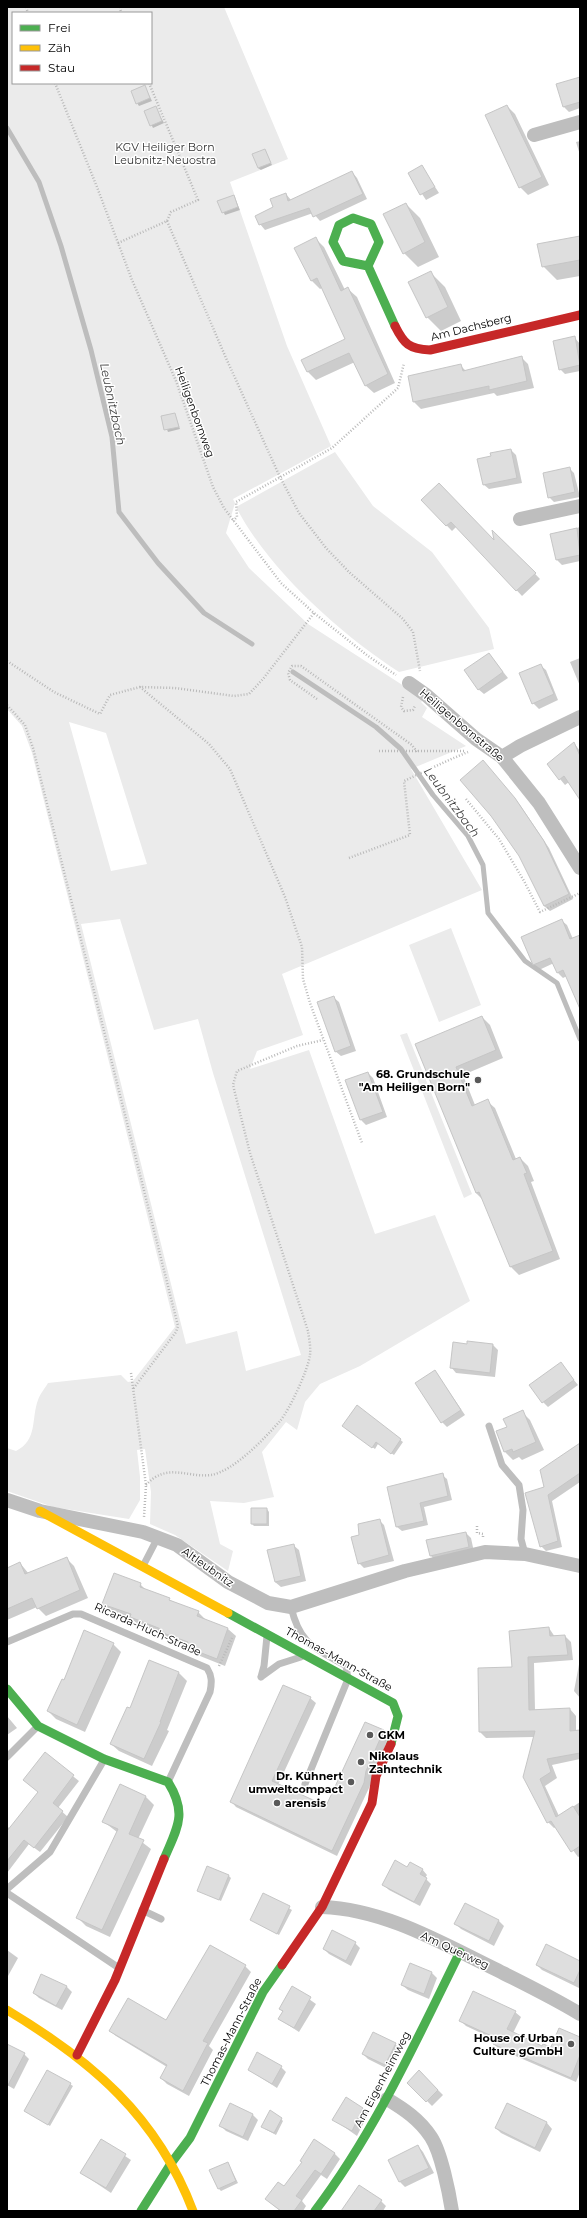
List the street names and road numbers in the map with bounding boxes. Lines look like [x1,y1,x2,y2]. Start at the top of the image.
street label: Am Dachsberg [429,310,513,344]
street label: Heiligenbornweg [172,365,218,459]
street label: Heiligenbornstraße [417,685,508,765]
street label: Altleubnitz [179,1544,237,1590]
street label: Ricarda-Huch-Straße [92,1599,204,1659]
street label: Thomas-Mann-Straße [283,1624,395,1694]
street label: Am Querweg [419,1928,491,1972]
street label: Thomas-Mann-Straße [198,1975,265,2089]
street label: Am Eigenheimweg [351,2029,413,2129]

